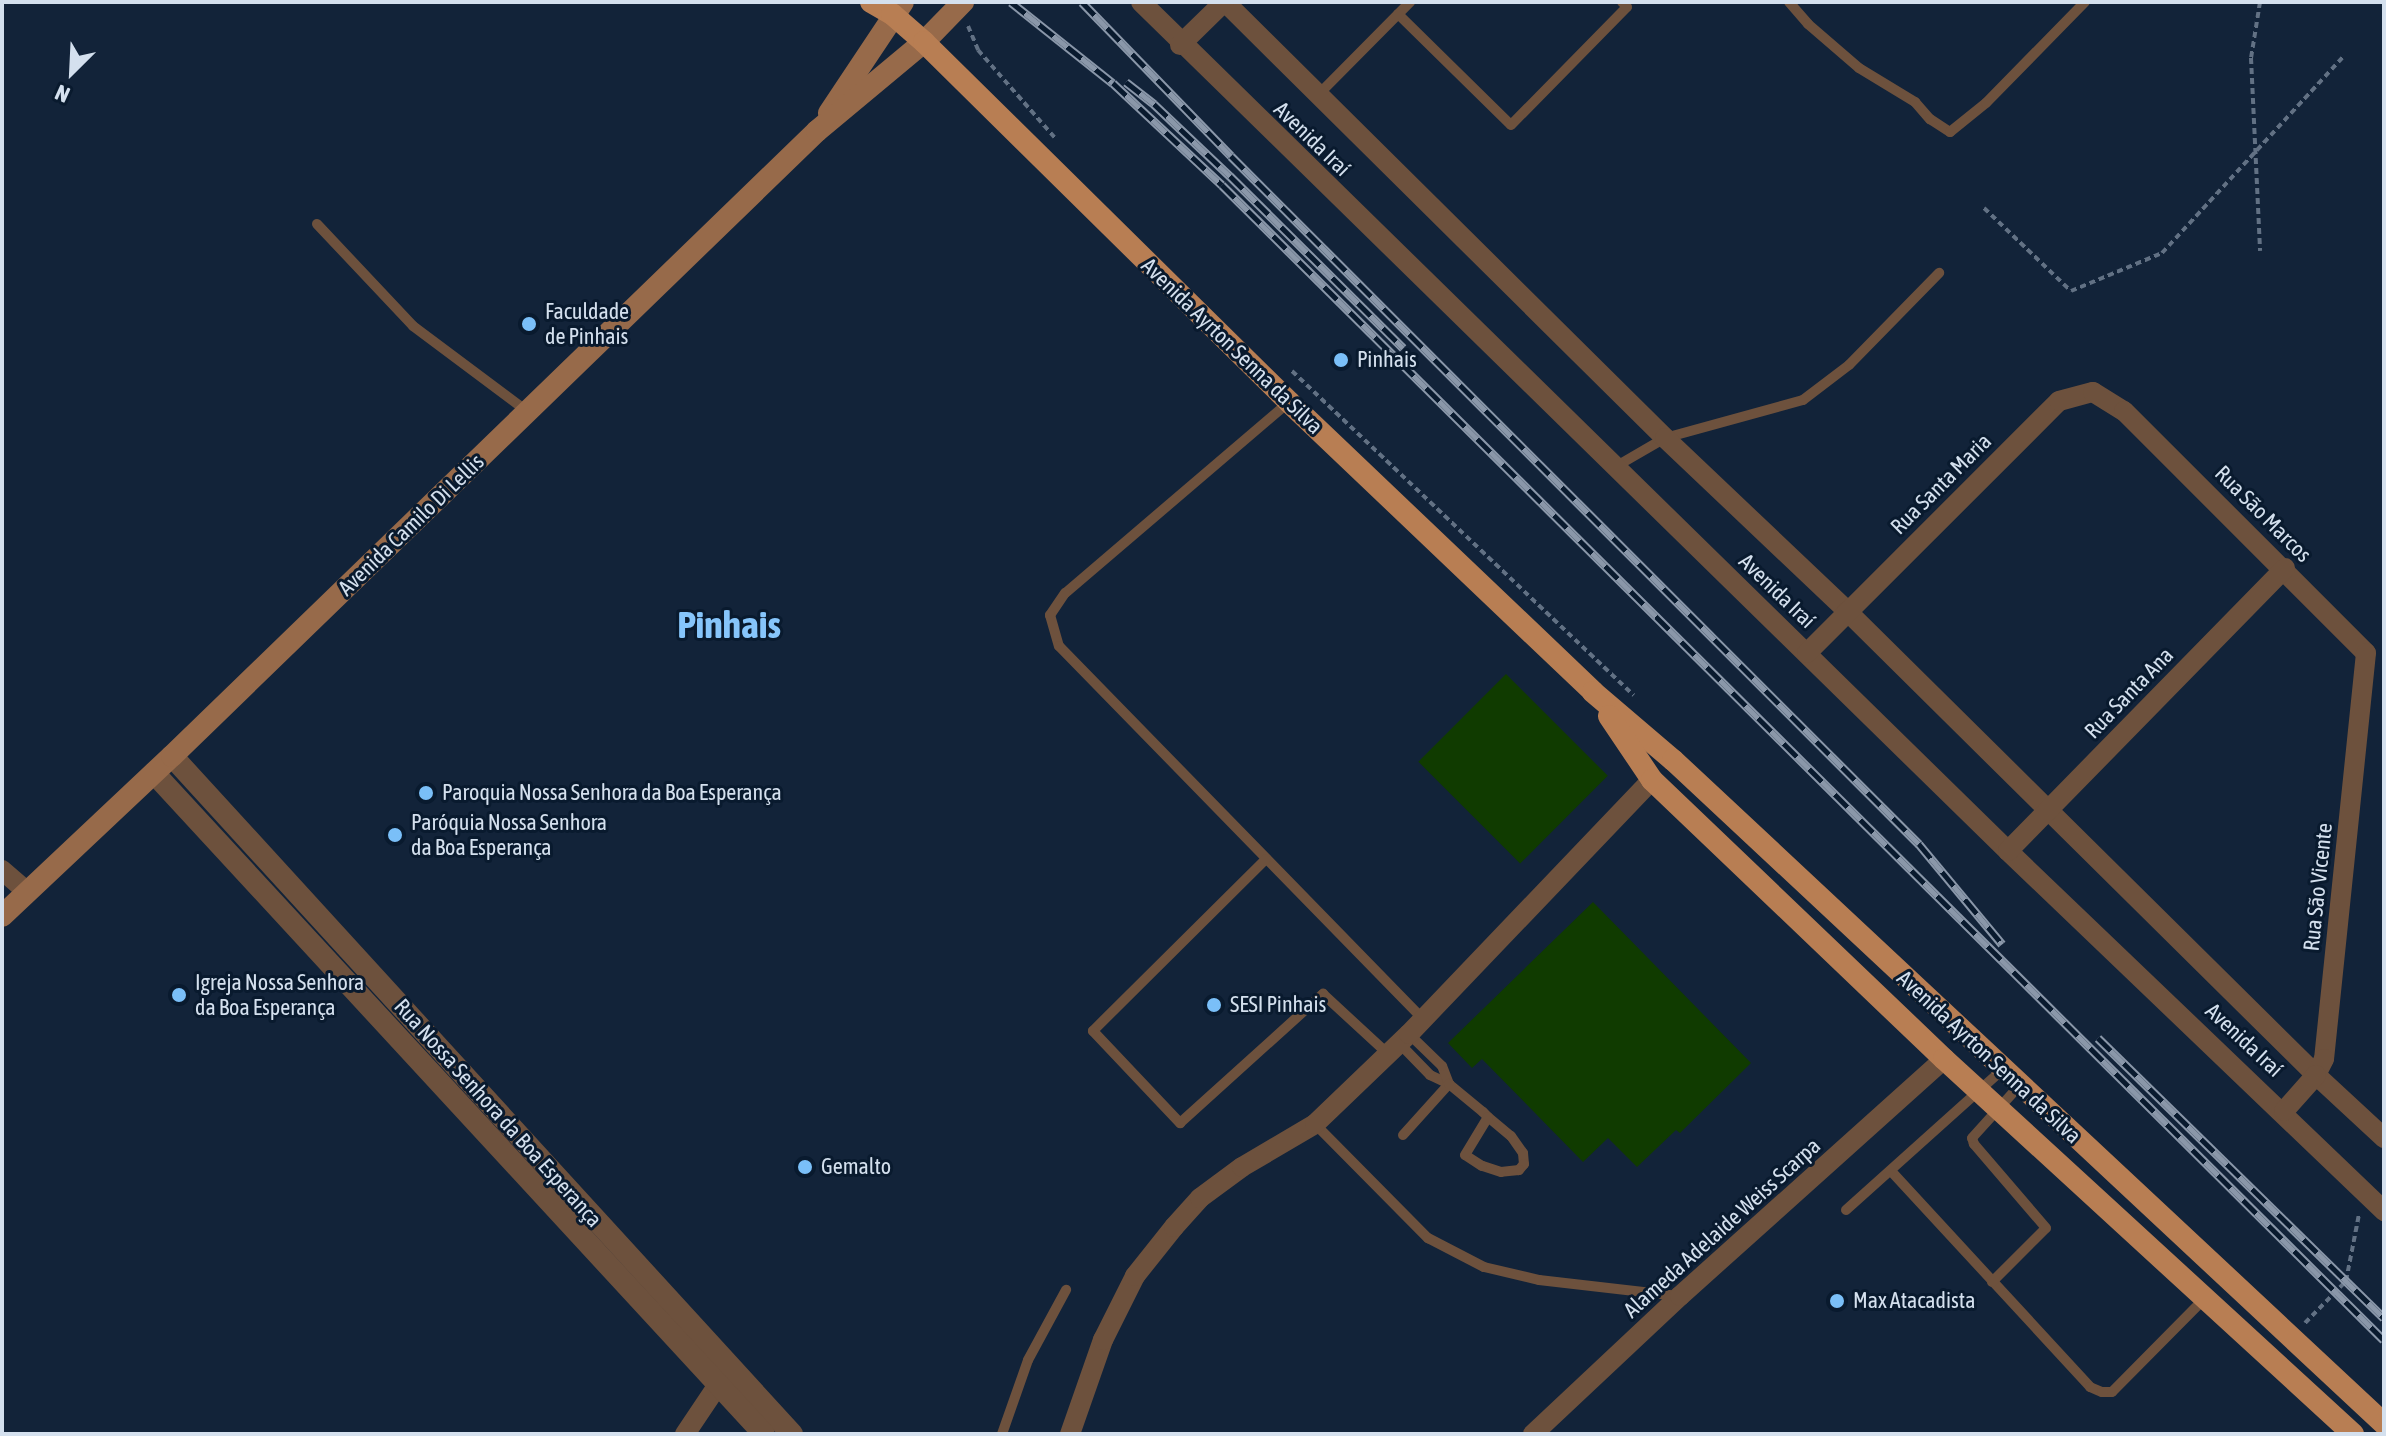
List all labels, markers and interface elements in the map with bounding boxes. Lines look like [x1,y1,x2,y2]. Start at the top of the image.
north arrow [32,32,112,112]
text: N [51,79,73,108]
street label: Avenida Iraí [1268,96,1356,182]
street label: Avenida Ayrton Senna da Silva [1136,253,1328,439]
place label: Faculdade de Pinhais [545,298,629,350]
marker: Faculdade de Pinhais [520,315,538,333]
place label: Pinhais [1357,347,1417,373]
marker: Pinhais [1332,351,1350,369]
street label: Rua Santa Maria [1885,428,1997,540]
street label: Avenida Camilo Di Lellis [333,449,489,601]
street label: Rua São Marcos [2209,460,2317,568]
street label: Avenida Iraí [1733,548,1821,634]
district label: Pinhais [677,602,781,648]
street label: Rua Santa Ana [2079,642,2179,744]
place label: Paroquia Nossa Senhora da Boa Esperança [442,780,782,806]
marker: Paroquia Nossa Senhora da Boa Esperança [417,784,435,802]
place label: Paróquia Nossa Senhora da Boa Esperança [411,809,607,860]
street label: Rua São Vicente [2298,822,2338,952]
marker: Paróquia Nossa Senhora da Boa Esperança [386,826,404,844]
street label: Avenida Ayrton Senna da Silva [1892,965,2086,1149]
place label: Igreja Nossa Senhora da Boa Esperança [195,969,364,1020]
marker: Igreja Nossa Senhora da Boa Esperança [170,986,188,1004]
place label: SESI Pinhais [1230,992,1326,1018]
street label: Rua Nossa Senhora da Boa Esperança [389,994,607,1232]
marker: SESI Pinhais [1205,996,1223,1014]
street label: Avenida Iraí [2200,998,2288,1082]
street label: Alameda Adelaide Weiss Scarpa [1618,1133,1826,1323]
place label: Gemalto [821,1154,891,1180]
marker: Gemalto [796,1158,814,1176]
place label: Max Atacadista [1853,1288,1975,1314]
marker: Max Atacadista [1828,1292,1846,1310]

